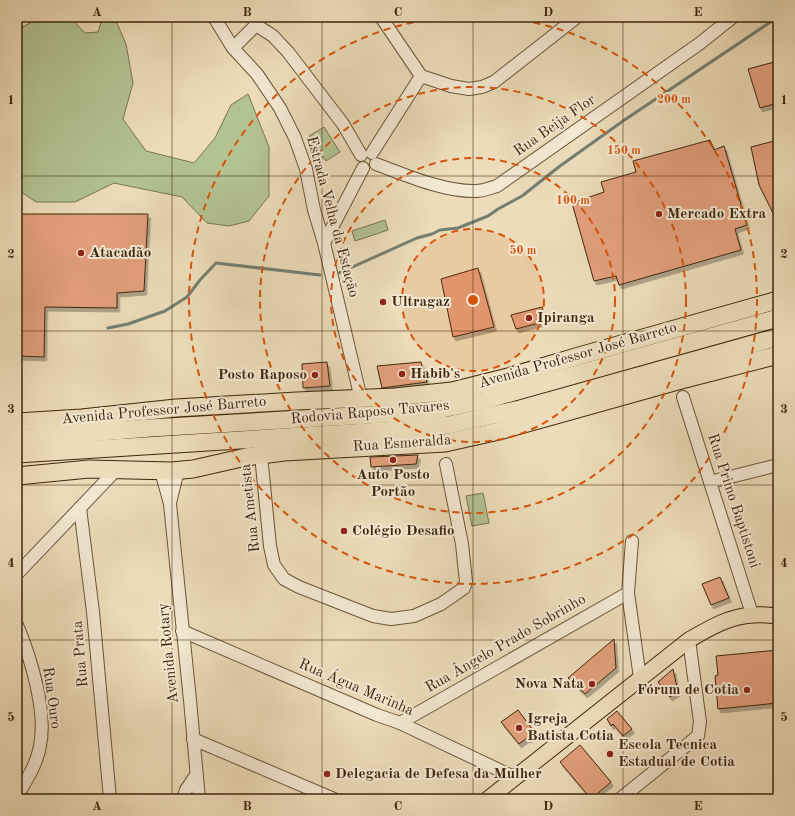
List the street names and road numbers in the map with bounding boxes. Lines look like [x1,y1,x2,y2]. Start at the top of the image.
street label: Rua Beija Flor [511,92,599,160]
street label: Estrada Velha da Estação [303,135,361,299]
street label: Avenida Professor José Barreto [477,320,679,392]
street label: Avenida Professor José Barreto [61,395,267,427]
street label: Rodovia Raposo Tavares [290,399,450,427]
street label: Rua Primo Baptistoni [704,432,762,570]
street label: Rua Esmeralda [352,433,452,455]
street label: Rua Ametista [239,462,263,553]
street label: Rua Ângelo Prado Sobrinho [422,589,589,696]
street label: Avenida Rotary [156,602,182,704]
street label: Rua Prata [71,619,91,688]
street label: Rua Água Marinha [296,654,417,719]
street label: Rua Ouro [39,666,63,730]

